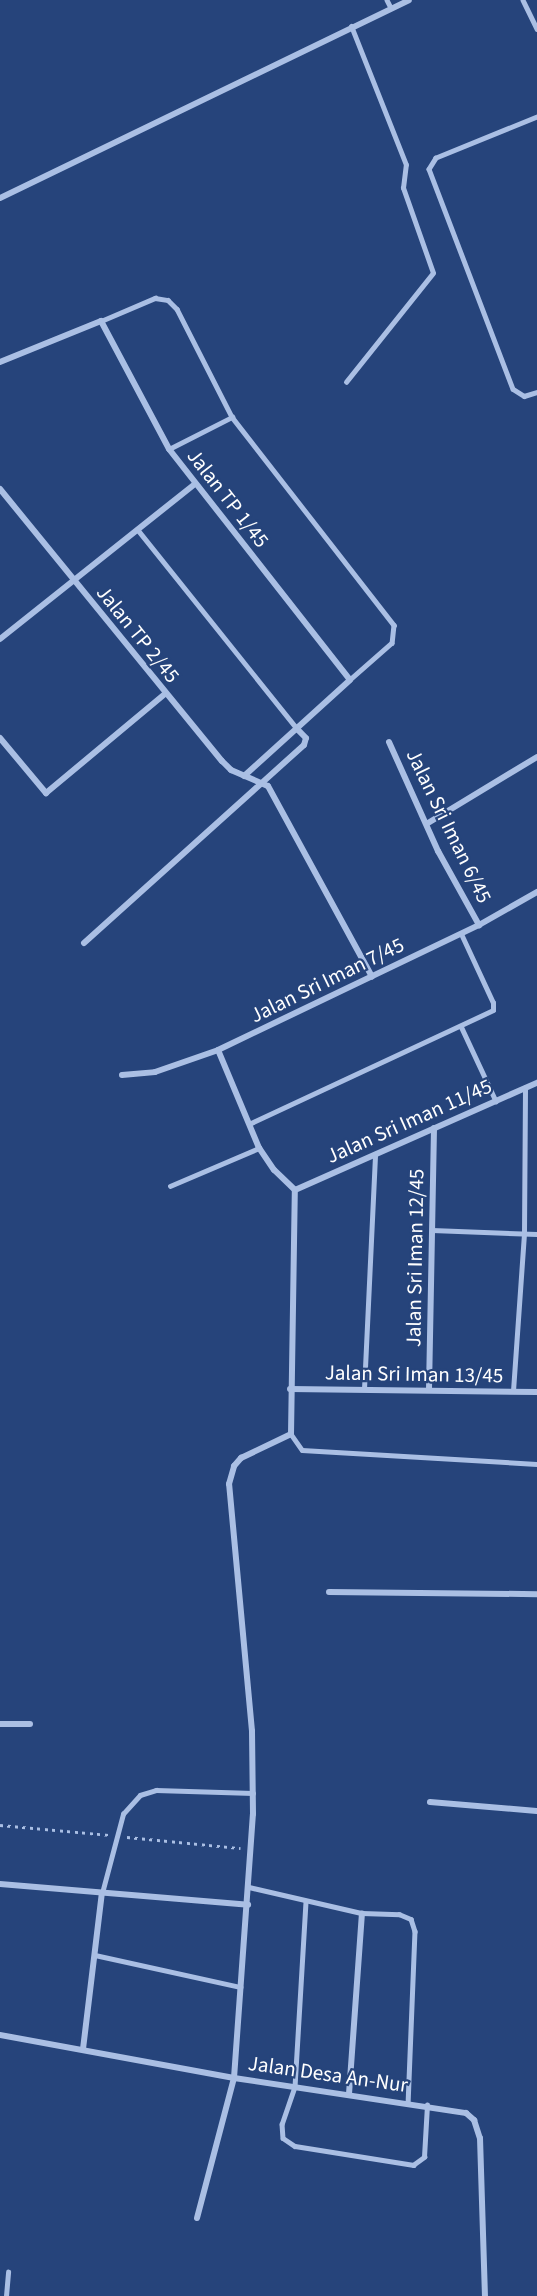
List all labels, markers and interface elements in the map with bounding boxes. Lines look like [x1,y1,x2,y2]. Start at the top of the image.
street label: Jalan TP 1/45 [182,444,274,552]
street label: Jalan TP 2/45 [91,580,185,688]
street label: Jalan Sri Iman 6/45 [401,745,497,907]
street label: Jalan Sri Iman 7/45 [246,932,408,1028]
street label: Jalan Sri Iman 11/45 [322,1073,496,1169]
street label: Jalan Sri Iman 12/45 [401,1169,429,1347]
street label: Jalan Sri Iman 13/45 [325,1360,503,1388]
street label: Jalan Desa An-Nur [247,2050,409,2098]

